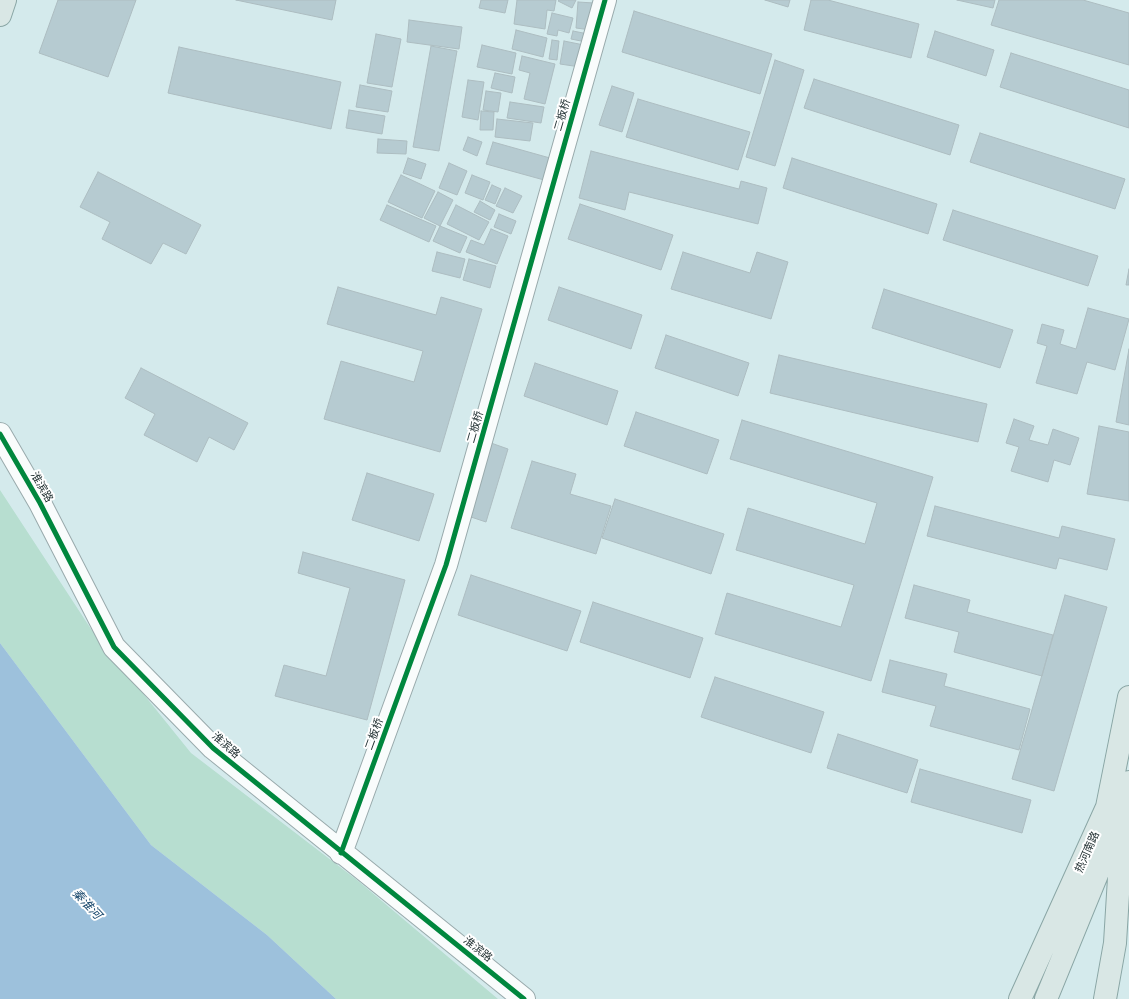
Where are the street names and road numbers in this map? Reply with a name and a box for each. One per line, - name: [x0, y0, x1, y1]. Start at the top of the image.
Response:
- street label: 二板桥: [551, 97, 573, 133]
- street label: 二板桥: [464, 409, 486, 445]
- street label: 淮滨路: [28, 469, 56, 505]
- street label: 二板桥: [362, 716, 386, 752]
- street label: 淮滨路: [209, 729, 243, 761]
- street label: 热河南路: [1072, 829, 1102, 875]
- street label: 淮滨路: [461, 933, 495, 965]

